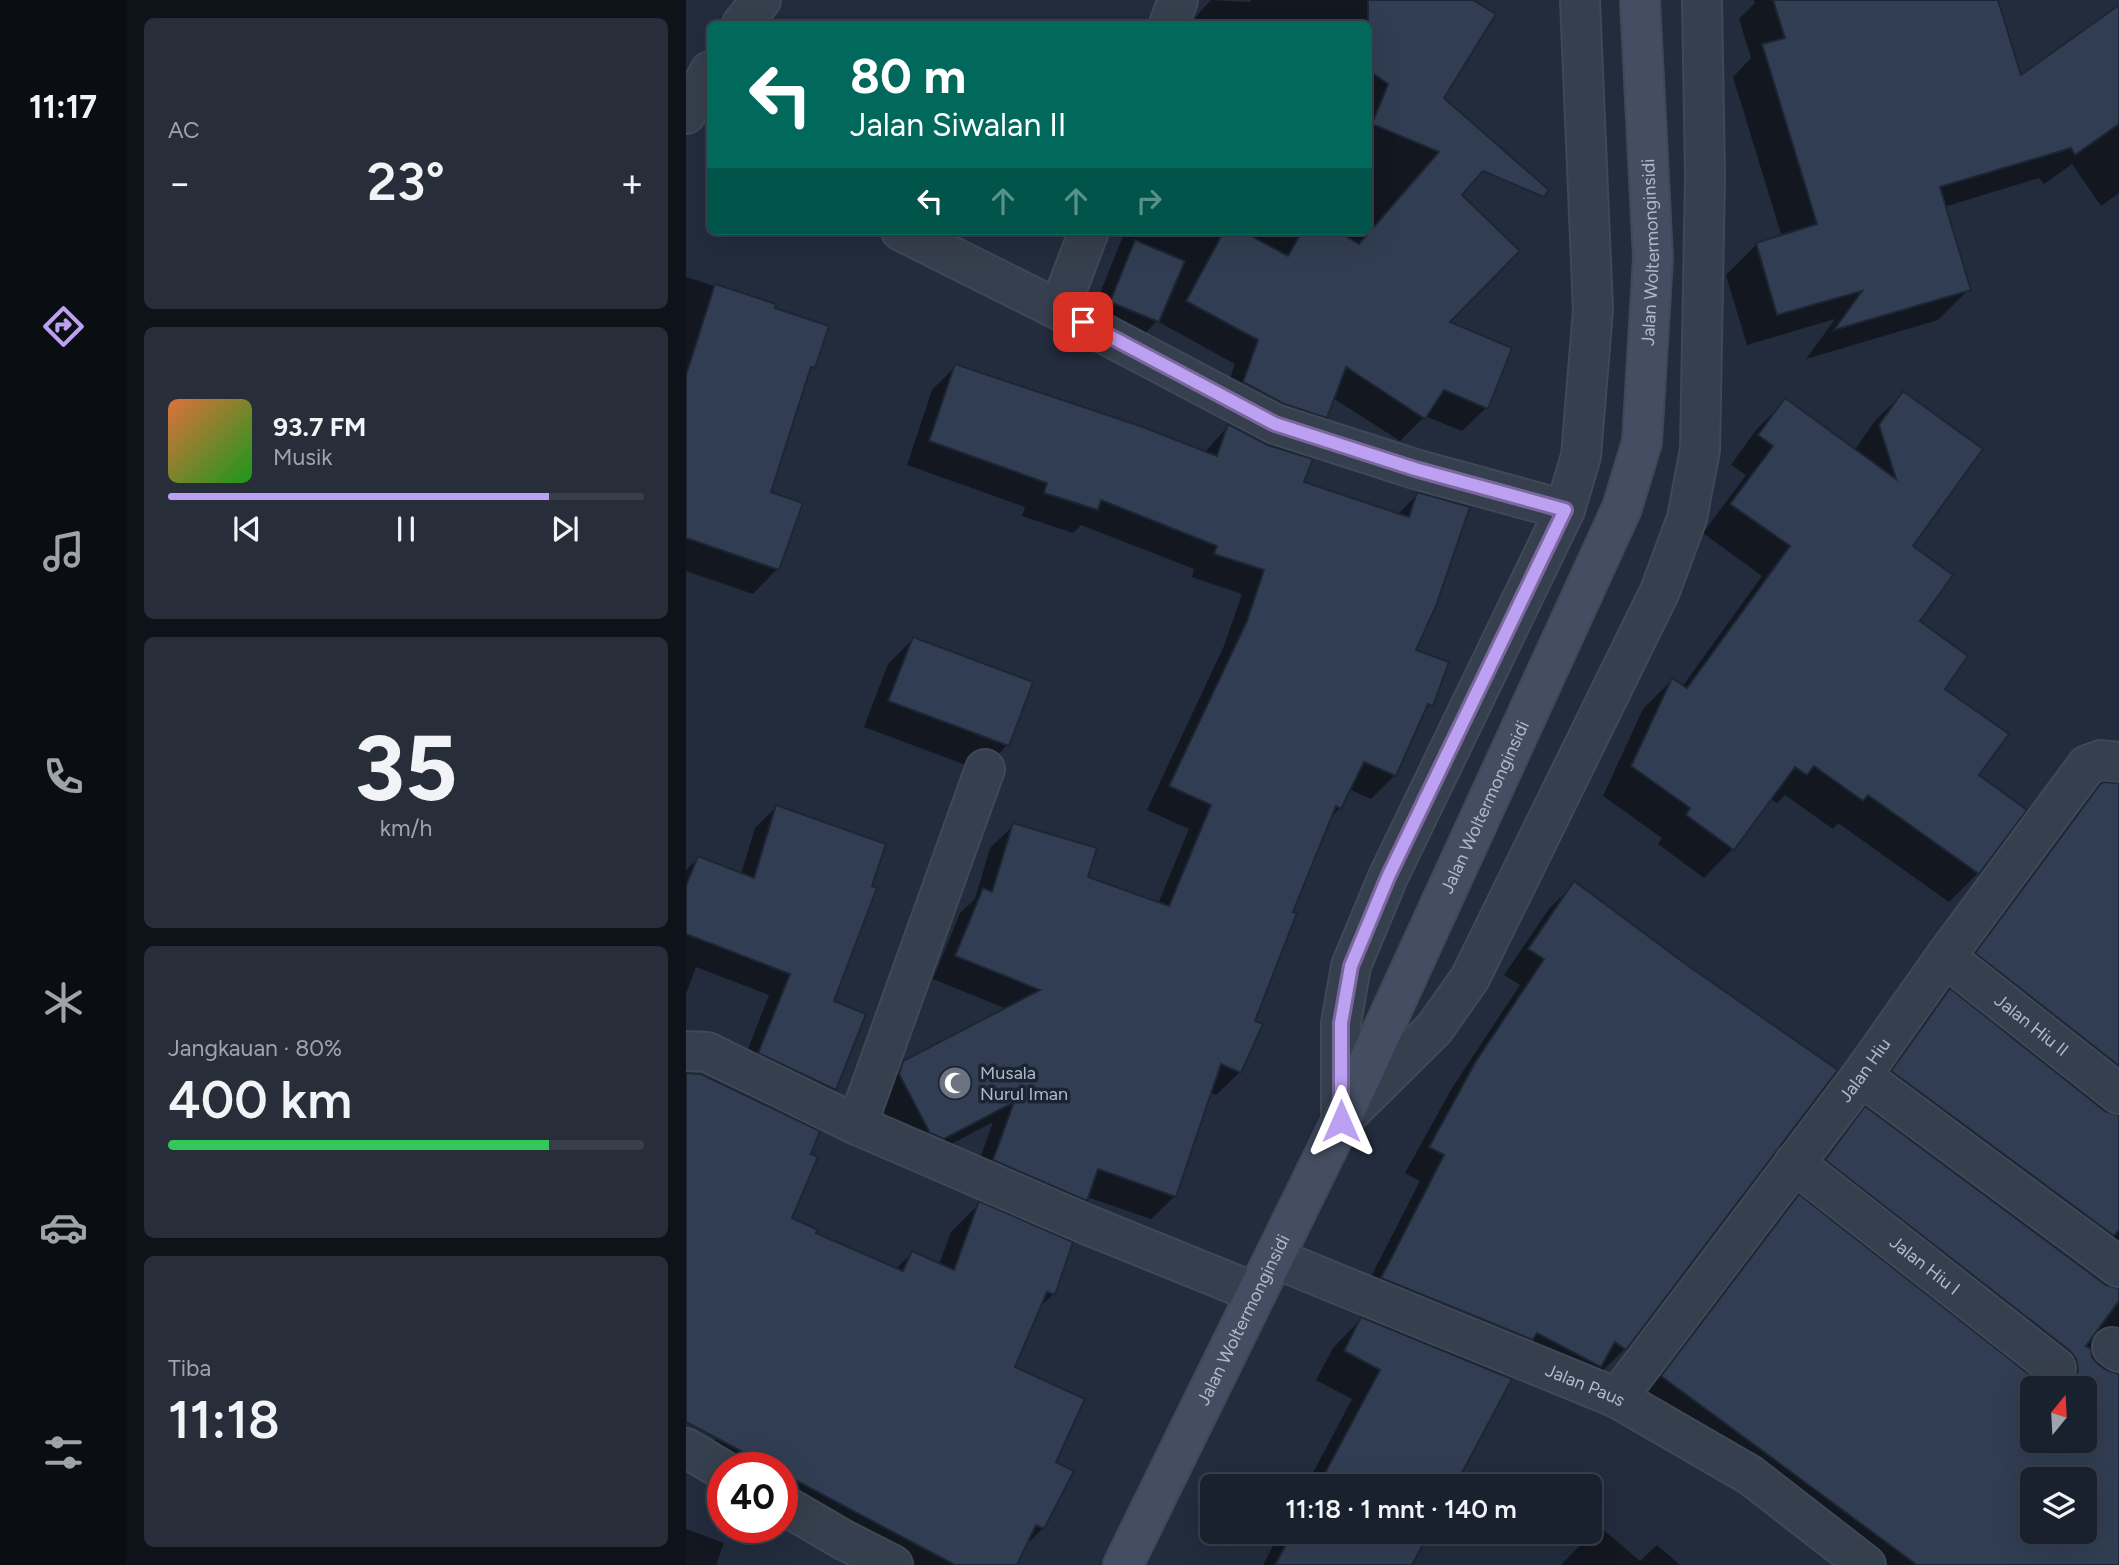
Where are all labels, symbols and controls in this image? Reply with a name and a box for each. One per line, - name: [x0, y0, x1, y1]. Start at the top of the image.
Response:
- text: 80 m: [850, 46, 966, 105]
- icon: left: [735, 49, 826, 140]
- text: 11:17: [29, 88, 97, 126]
- text: Jalan Siwalan II: [850, 106, 1067, 144]
- text: AC: [168, 116, 200, 144]
- text: 23°: [367, 151, 445, 213]
- street label: Jalan Woltermonginsidi: [1637, 158, 1664, 347]
- text: −: [168, 160, 192, 206]
- text: +: [620, 160, 644, 206]
- icon: left: [911, 182, 949, 220]
- icon: ahead: [984, 182, 1022, 220]
- icon: ahead: [1057, 182, 1095, 220]
- icon: right: [1130, 182, 1168, 220]
- pin: [1053, 292, 1113, 352]
- icon: directions: [39, 302, 88, 351]
- icon: arrive: [1064, 303, 1102, 341]
- text: 93.7 FM: [273, 411, 366, 443]
- text: Musik: [273, 443, 333, 471]
- icon: previous: [228, 510, 266, 548]
- icon: pause: [387, 510, 425, 548]
- icon: next: [546, 510, 584, 548]
- icon: music: [39, 527, 88, 576]
- text: 35: [354, 714, 458, 823]
- street label: Jalan Woltermonginsidi: [1436, 717, 1534, 897]
- icon: phone: [39, 752, 88, 801]
- text: km/h: [380, 814, 432, 842]
- icon: climate: [39, 978, 88, 1027]
- street label: Jalan Hiu II: [1990, 989, 2073, 1061]
- text: Jangkauan · 80%: [168, 1034, 342, 1062]
- street label: Jalan Hiu: [1834, 1034, 1895, 1107]
- place label: Musala Nurul Iman: [980, 1062, 1068, 1105]
- mosque icon: Musala Nurul Iman: [936, 1064, 974, 1102]
- text: 400 km: [168, 1069, 352, 1131]
- position arrow: [1304, 1084, 1378, 1158]
- icon: car: [39, 1203, 88, 1252]
- street label: Jalan Woltermonginsidi: [1192, 1231, 1295, 1409]
- street label: Jalan Hiu I: [1885, 1231, 1964, 1300]
- text: Tiba: [168, 1354, 211, 1382]
- street label: Jalan Paus: [1542, 1359, 1629, 1411]
- north arrow: [2020, 1376, 2096, 1452]
- map controls: [2020, 1376, 2097, 1544]
- text: 11:18: [168, 1389, 280, 1451]
- icon: filters: [39, 1428, 88, 1477]
- speed limit sign: 40: [707, 1452, 798, 1543]
- button: layers: [2020, 1467, 2097, 1544]
- text: 11:18 · 1 mnt · 140 m: [1285, 1493, 1517, 1525]

